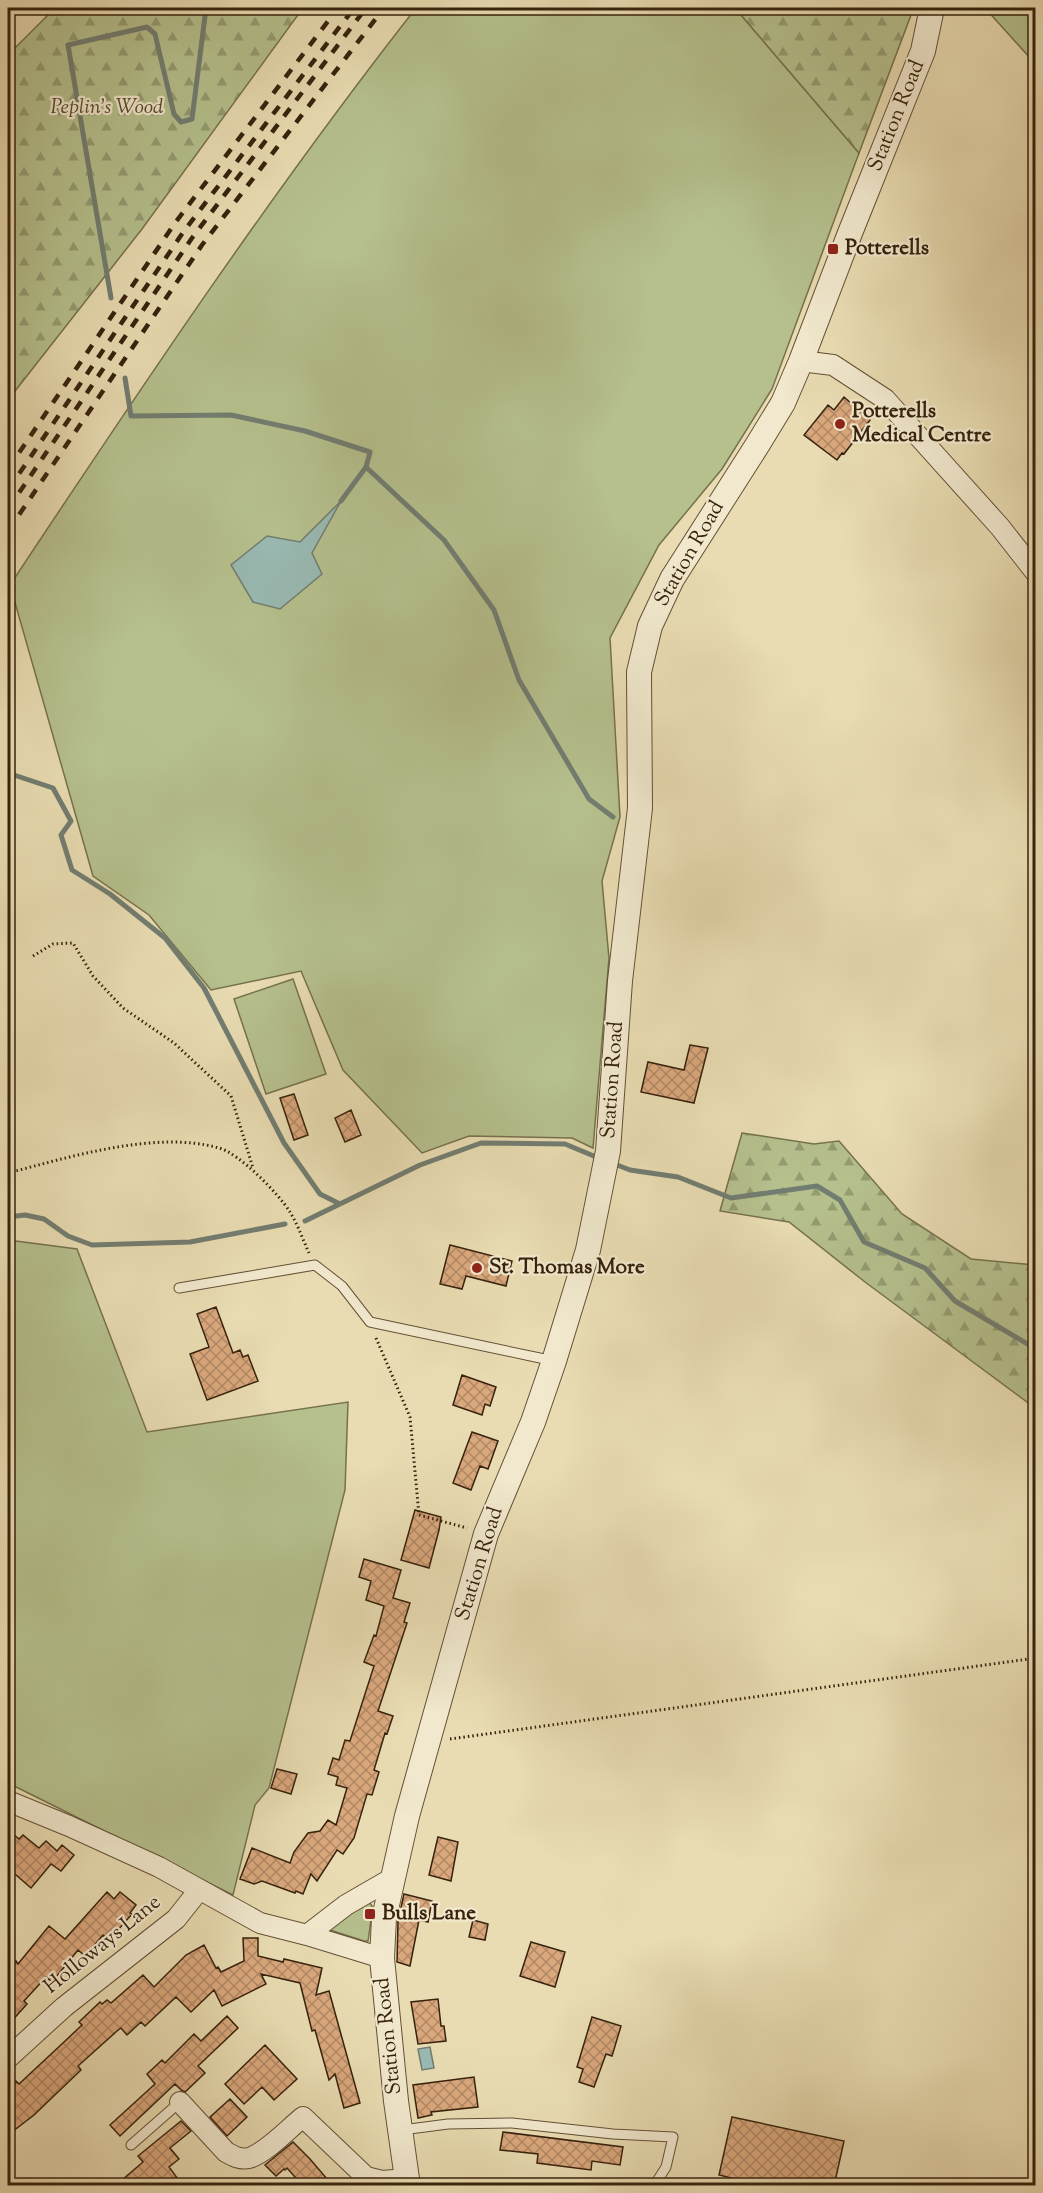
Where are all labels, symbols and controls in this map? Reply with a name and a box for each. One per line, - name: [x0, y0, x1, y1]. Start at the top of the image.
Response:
- street label: Station Road: [861, 56, 933, 176]
- park label: Peplin's Wood: [50, 93, 164, 123]
- place label: Potterells: [845, 234, 929, 264]
- marker: Potterells: [826, 242, 840, 256]
- place label: Potterells Medical Centre: [852, 397, 991, 451]
- marker: Potterells Medical Centre: [833, 417, 847, 431]
- street label: Station Road: [648, 495, 733, 613]
- street label: Station Road: [594, 1020, 632, 1140]
- place label: St. Thomas More: [489, 1253, 645, 1283]
- marker: St. Thomas More: [470, 1261, 484, 1275]
- street label: Station Road: [448, 1503, 512, 1625]
- street label: Holloways Lane: [38, 1888, 168, 2002]
- place label: Bulls Lane: [382, 1899, 476, 1929]
- marker: Bulls Lane: [363, 1907, 377, 1921]
- street label: Station Road: [368, 1976, 410, 2096]

